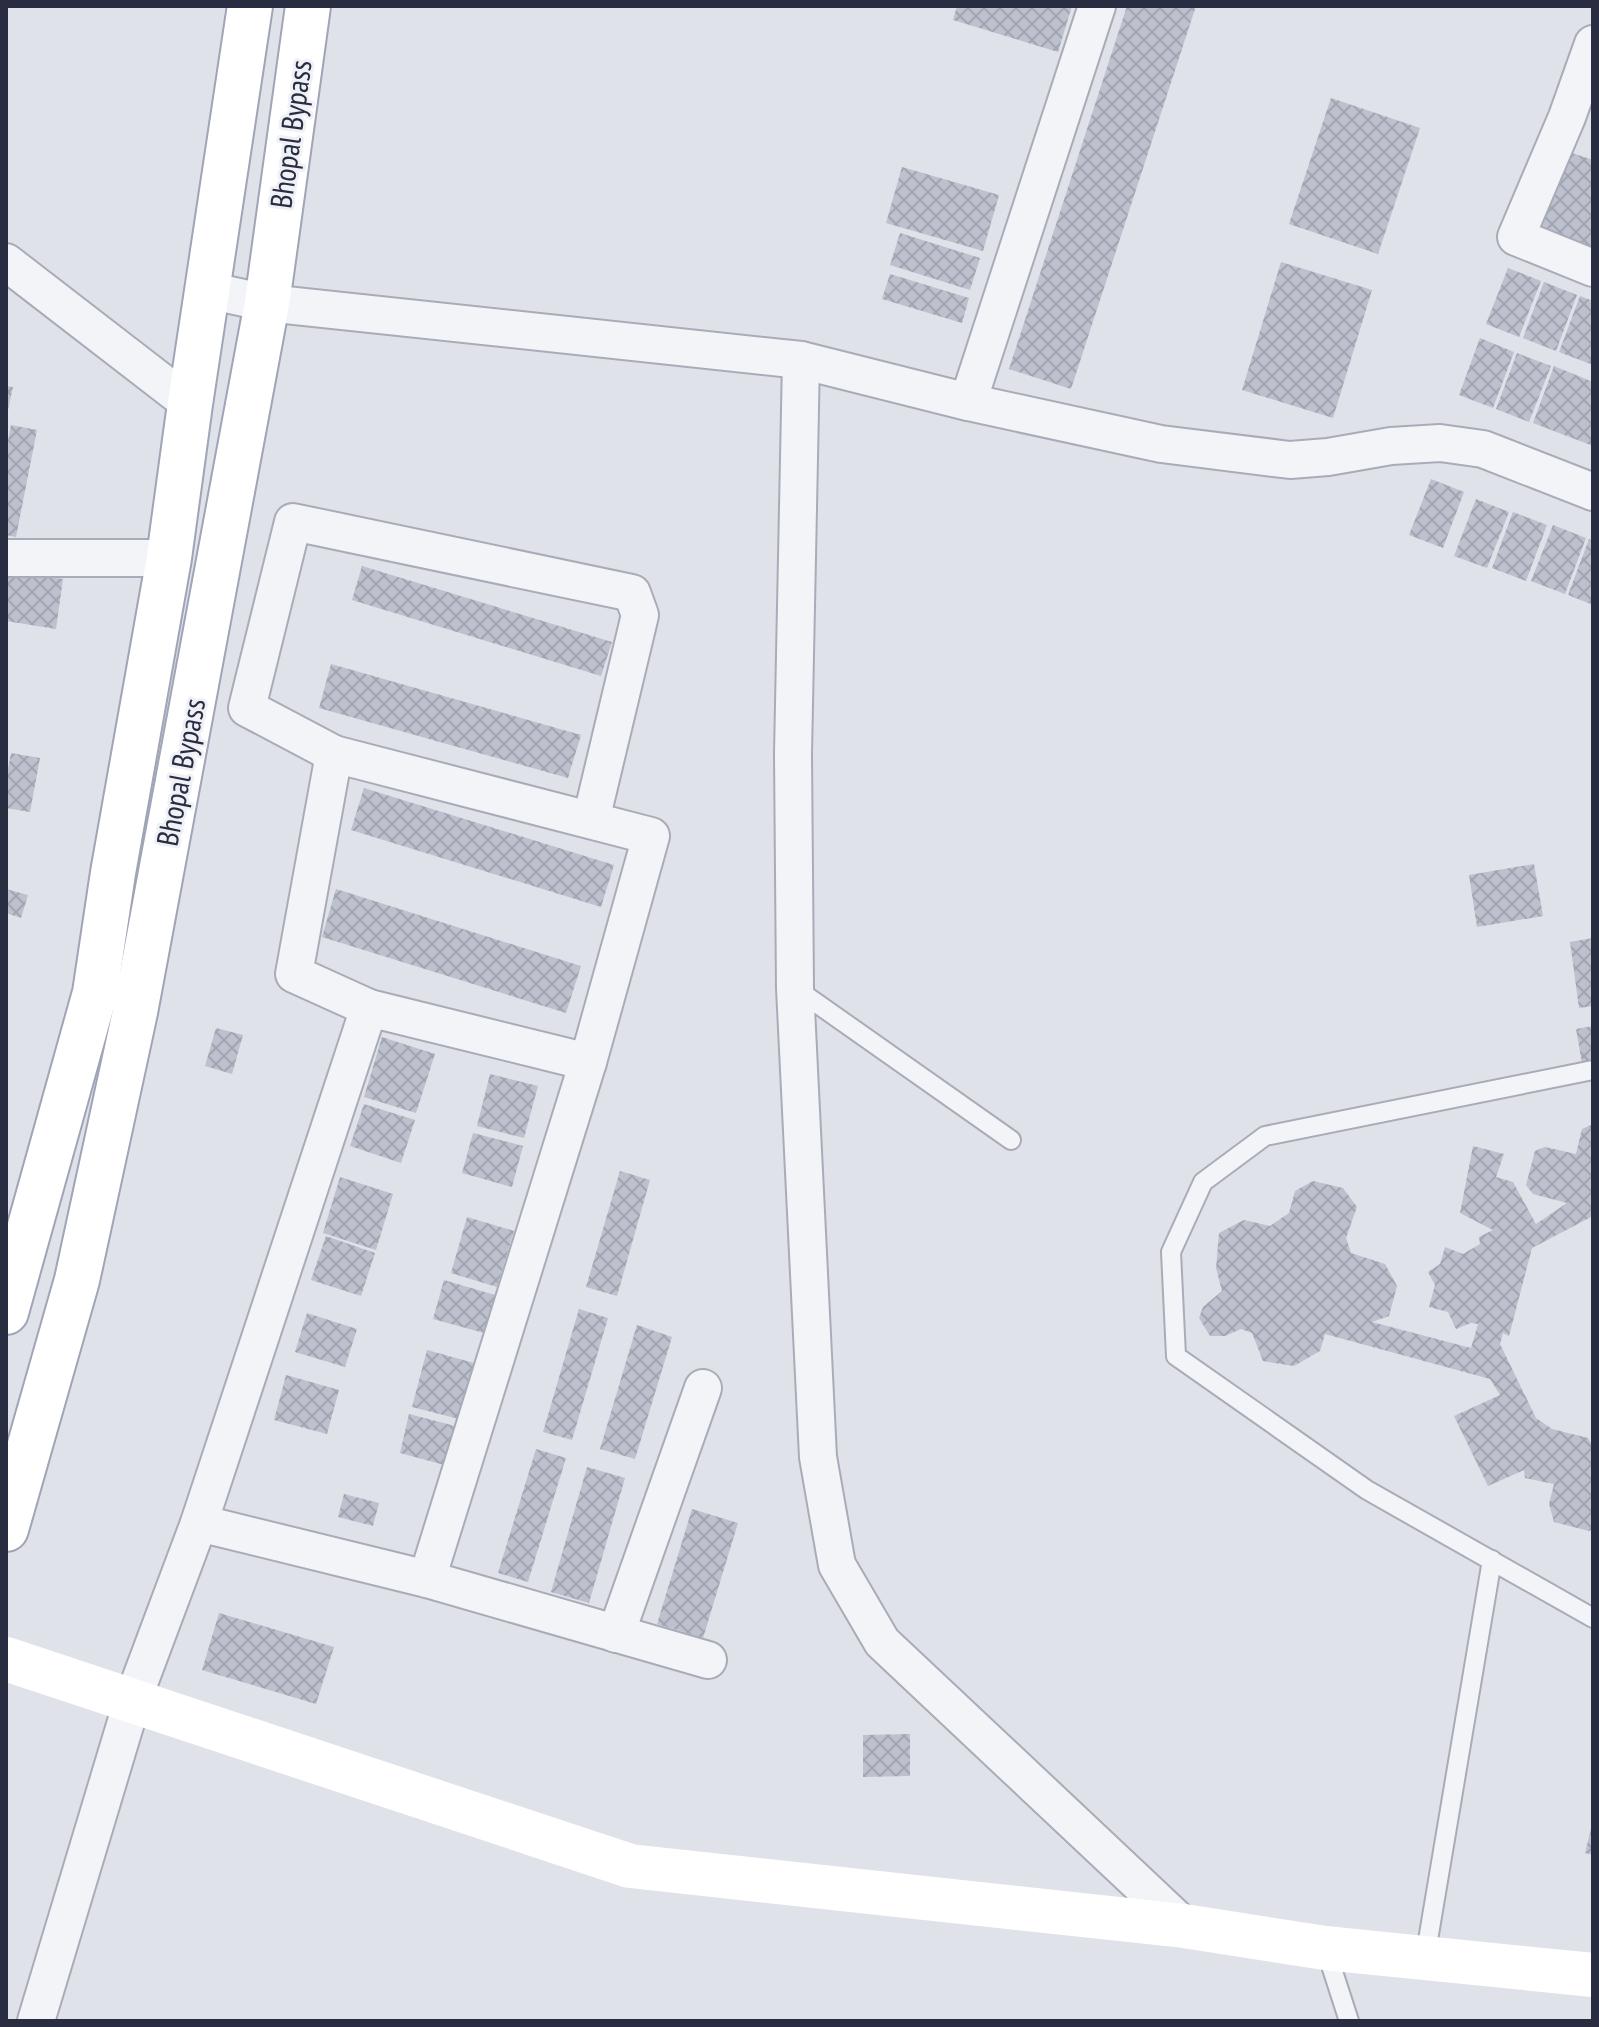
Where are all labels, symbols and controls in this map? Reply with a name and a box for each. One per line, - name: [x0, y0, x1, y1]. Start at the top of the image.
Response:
- street label: Bhopal Bypass: [260, 57, 320, 211]
- street label: Bhopal Bypass: [147, 695, 213, 849]

